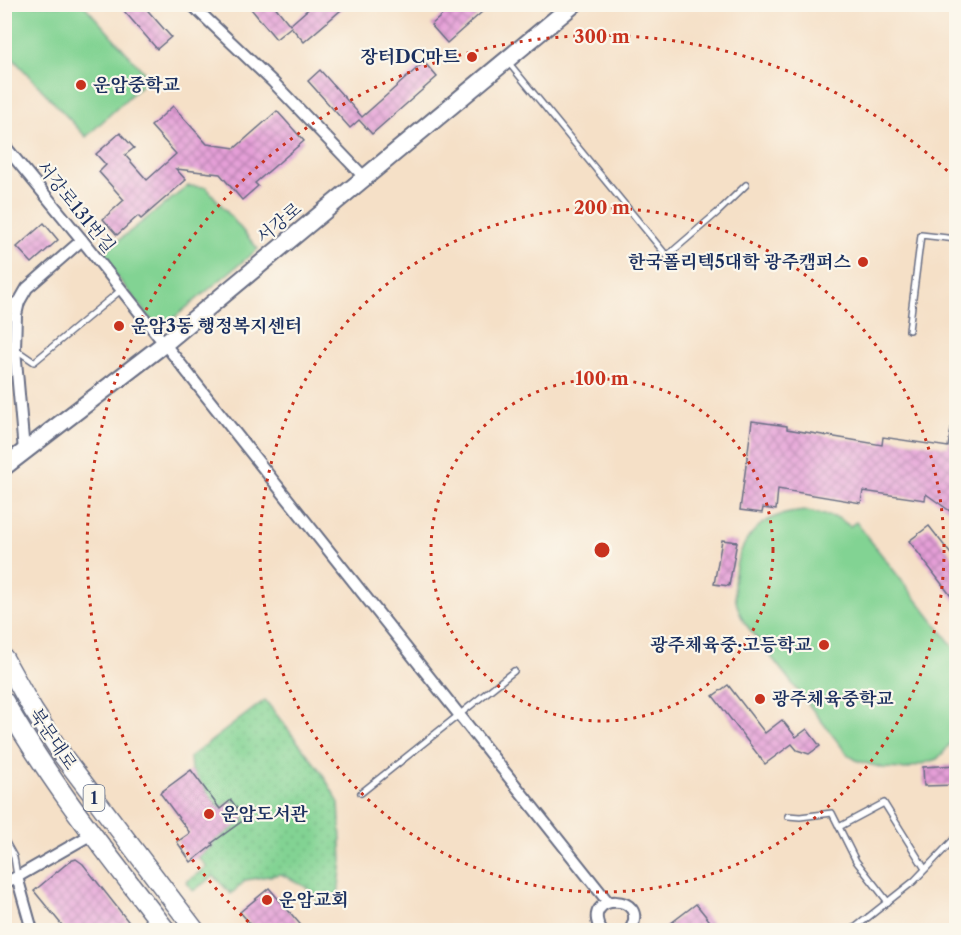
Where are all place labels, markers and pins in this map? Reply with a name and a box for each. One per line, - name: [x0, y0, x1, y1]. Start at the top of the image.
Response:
- place label: 장터DC마트: [360, 46, 461, 68]
- marker: 장터DC마트: [465, 50, 479, 64]
- place label: 운암중학교: [93, 74, 181, 96]
- marker: 운암중학교: [74, 78, 88, 92]
- place label: 한국폴리텍5대학 광주캠퍼스: [628, 251, 852, 273]
- marker: 한국폴리텍5대학 광주캠퍼스: [856, 255, 870, 269]
- place label: 운암3동 행정복지센터: [131, 315, 302, 337]
- marker: 운암3동 행정복지센터: [112, 319, 126, 333]
- centre of rings: [592, 540, 612, 560]
- place label: 광주체육중·고등학교: [650, 634, 813, 656]
- marker: 광주체육중·고등학교: [817, 638, 831, 652]
- place label: 광주체육중학교: [772, 688, 894, 710]
- marker: 광주체육중학교: [753, 692, 767, 706]
- place label: 운암도서관: [221, 803, 309, 825]
- marker: 운암도서관: [202, 807, 216, 821]
- place label: 운암교회: [279, 889, 349, 911]
- marker: 운암교회: [260, 893, 274, 907]

